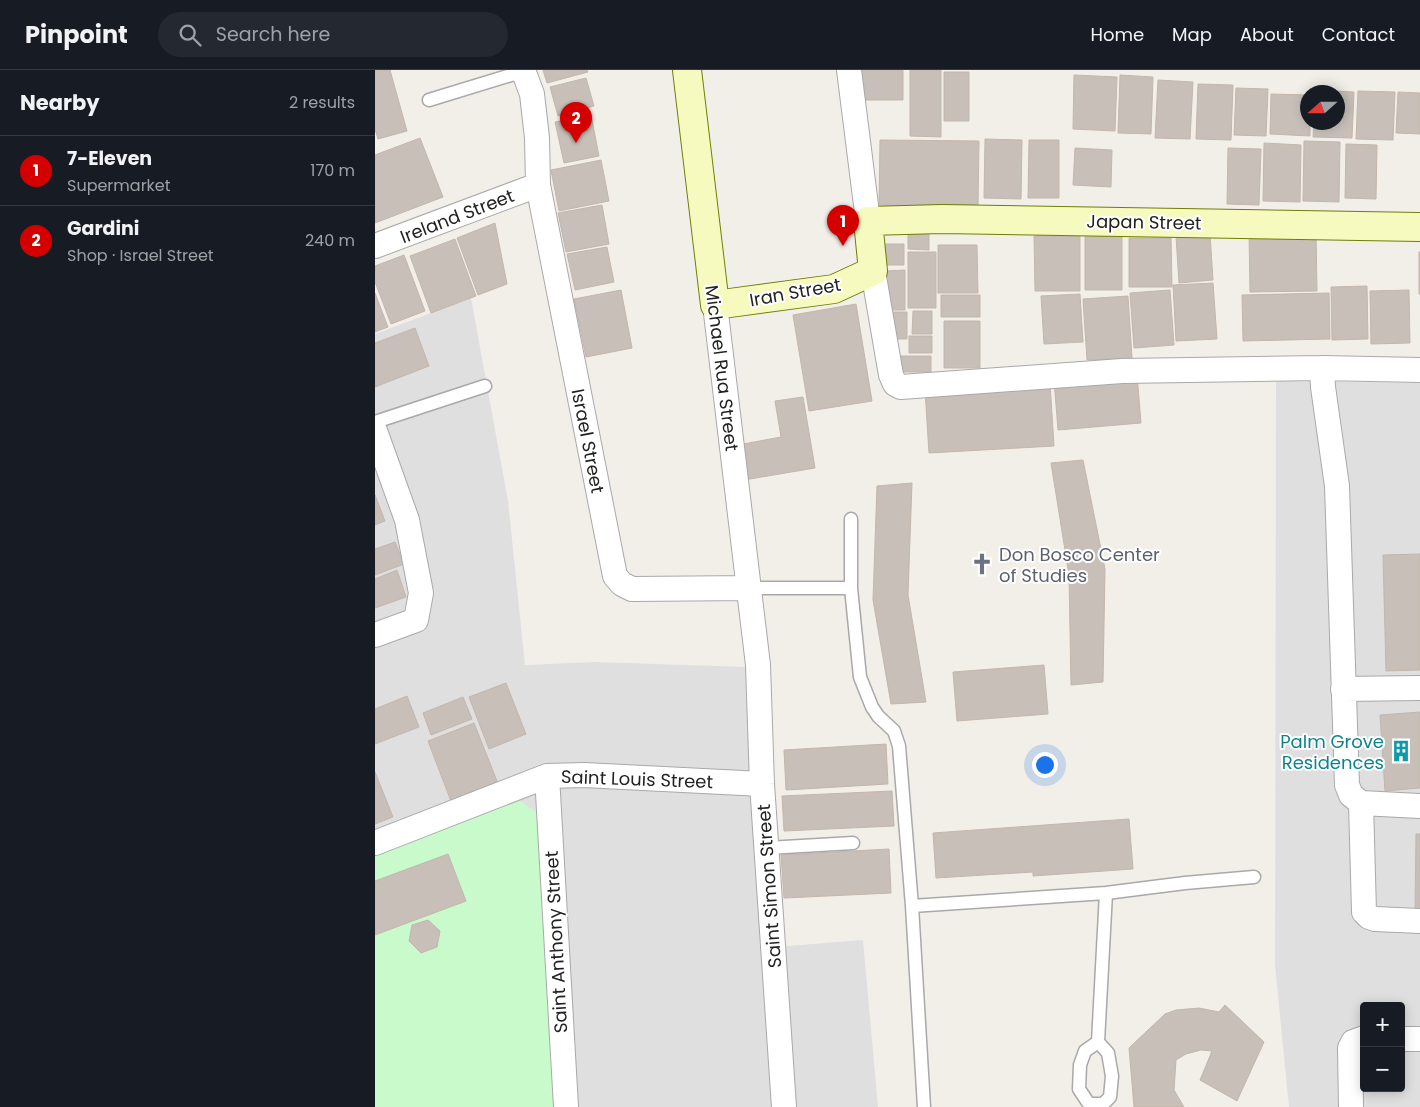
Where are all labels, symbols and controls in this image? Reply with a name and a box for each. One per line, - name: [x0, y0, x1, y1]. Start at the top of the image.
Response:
- search box: [158, 12, 508, 57]
- text: Pinpoint: [25, 18, 128, 51]
- icon: search: [176, 21, 204, 49]
- text: Search here: [216, 21, 330, 48]
- text: Home: [1090, 22, 1144, 47]
- text: Map: [1172, 22, 1212, 47]
- text: About: [1240, 22, 1294, 47]
- text: Contact: [1322, 22, 1395, 47]
- north arrow: [1300, 85, 1345, 130]
- text: Nearby: [20, 88, 100, 117]
- text: 2 results: [289, 91, 355, 114]
- pin: 2: [560, 102, 592, 143]
- text: 7-Eleven: [67, 145, 152, 172]
- text: 1: [33, 159, 39, 182]
- text: 170 m: [310, 159, 355, 182]
- text: Supermarket: [67, 174, 171, 197]
- street label: Ireland Street: [396, 183, 518, 249]
- pin: 1: [827, 205, 859, 246]
- street label: Japan Street: [1086, 208, 1202, 236]
- text: Gardini: [67, 215, 139, 242]
- text: 2: [31, 229, 41, 252]
- text: 240 m: [305, 229, 355, 252]
- text: Shop · Israel Street: [67, 244, 214, 267]
- street label: Iran Street: [747, 272, 843, 312]
- street label: Michael Rua Street: [699, 284, 745, 452]
- street label: Israel Street: [566, 387, 610, 495]
- place label: Don Bosco Center of Studies: [999, 542, 1160, 588]
- church icon: Don Bosco Center of Studies: [969, 551, 995, 577]
- place label: Palm Grove Residences: [1280, 729, 1384, 775]
- building icon: Palm Grove Residences: [1388, 738, 1414, 764]
- your location: [1032, 752, 1058, 778]
- street label: Saint Louis Street: [561, 764, 713, 794]
- street label: Saint Simon Street: [751, 803, 787, 969]
- street label: Saint Anthony Street: [539, 850, 573, 1034]
- map controls: [1360, 1002, 1405, 1092]
- button: +: [1360, 1002, 1405, 1047]
- button: −: [1360, 1047, 1405, 1092]

